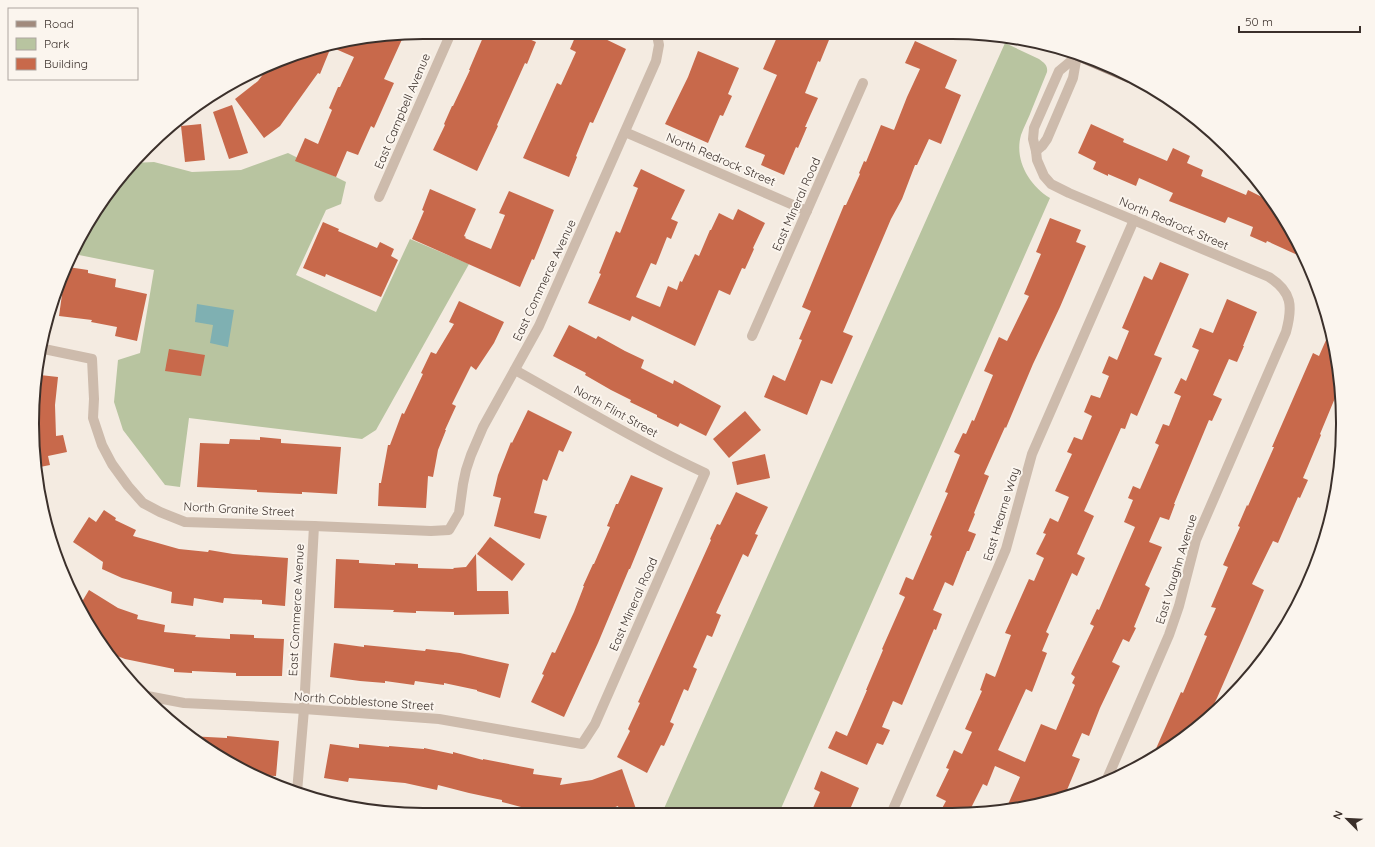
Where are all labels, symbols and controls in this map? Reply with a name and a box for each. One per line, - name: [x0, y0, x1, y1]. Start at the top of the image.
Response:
- legend: [8, 8, 138, 80]
- scale bar: [1239, 8, 1360, 34]
- text: 50 m: [1245, 14, 1273, 29]
- text: Road: [44, 16, 74, 31]
- text: Park: [44, 36, 69, 51]
- street label: East Campbell Avenue: [371, 51, 433, 171]
- text: Building: [44, 56, 88, 71]
- street label: North Redrock Street: [664, 129, 778, 189]
- street label: East Mineral Road: [769, 155, 823, 253]
- street label: North Redrock Street: [1117, 193, 1231, 253]
- street label: East Commerce Avenue: [509, 217, 579, 343]
- street label: North Flint Street: [571, 382, 661, 440]
- street label: East Hearne Way: [980, 465, 1022, 563]
- street label: North Granite Street: [183, 499, 295, 519]
- street label: East Vaughn Avenue: [1152, 512, 1200, 626]
- street label: East Commerce Avenue: [285, 543, 307, 677]
- street label: East Mineral Road: [606, 555, 660, 653]
- street label: North Cobblestone Street: [293, 689, 435, 713]
- north arrow: [1327, 799, 1367, 839]
- text: N: [1330, 808, 1346, 821]

